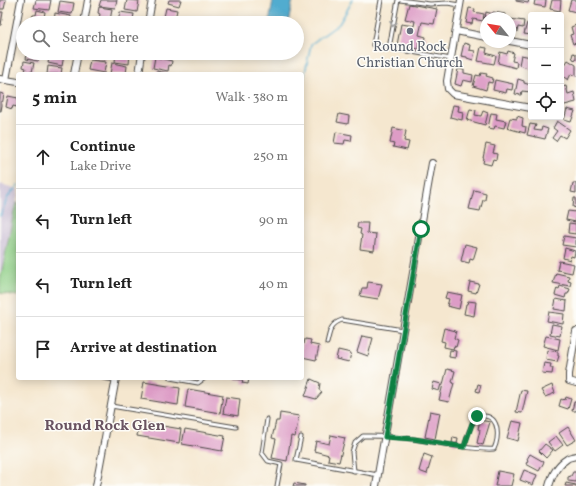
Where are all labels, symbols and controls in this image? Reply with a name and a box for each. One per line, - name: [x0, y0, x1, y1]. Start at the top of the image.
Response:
- north arrow: [480, 12, 516, 48]
- map controls: [528, 12, 564, 120]
- button: +: [528, 12, 564, 48]
- search box: [16, 16, 304, 60]
- one-way arrow: [390, 21, 398, 27]
- marker: Round Rock Christian Church: [405, 26, 415, 36]
- icon: search: [30, 27, 52, 49]
- text: Search here: [62, 28, 139, 49]
- place label: Round Rock Christian Church: [357, 38, 463, 73]
- button: −: [528, 48, 564, 84]
- button: locate: [528, 84, 564, 120]
- text: 5 min: [32, 87, 77, 110]
- text: Walk · 380 m: [215, 89, 288, 107]
- text: Continue: [70, 137, 135, 158]
- icon: ahead: [32, 146, 54, 168]
- text: 250 m: [253, 148, 288, 166]
- text: Lake Drive: [70, 158, 131, 176]
- icon: left: [32, 210, 54, 232]
- text: Turn left: [70, 210, 132, 231]
- text: 90 m: [259, 212, 288, 230]
- route start: [412, 220, 430, 238]
- icon: left: [32, 274, 54, 296]
- text: Turn left: [70, 274, 132, 295]
- text: 40 m: [259, 276, 288, 294]
- icon: arrive: [32, 338, 54, 360]
- text: Arrive at destination: [70, 338, 217, 359]
- route end: [468, 407, 486, 425]
- district label: Round Rock Glen: [45, 416, 166, 437]

